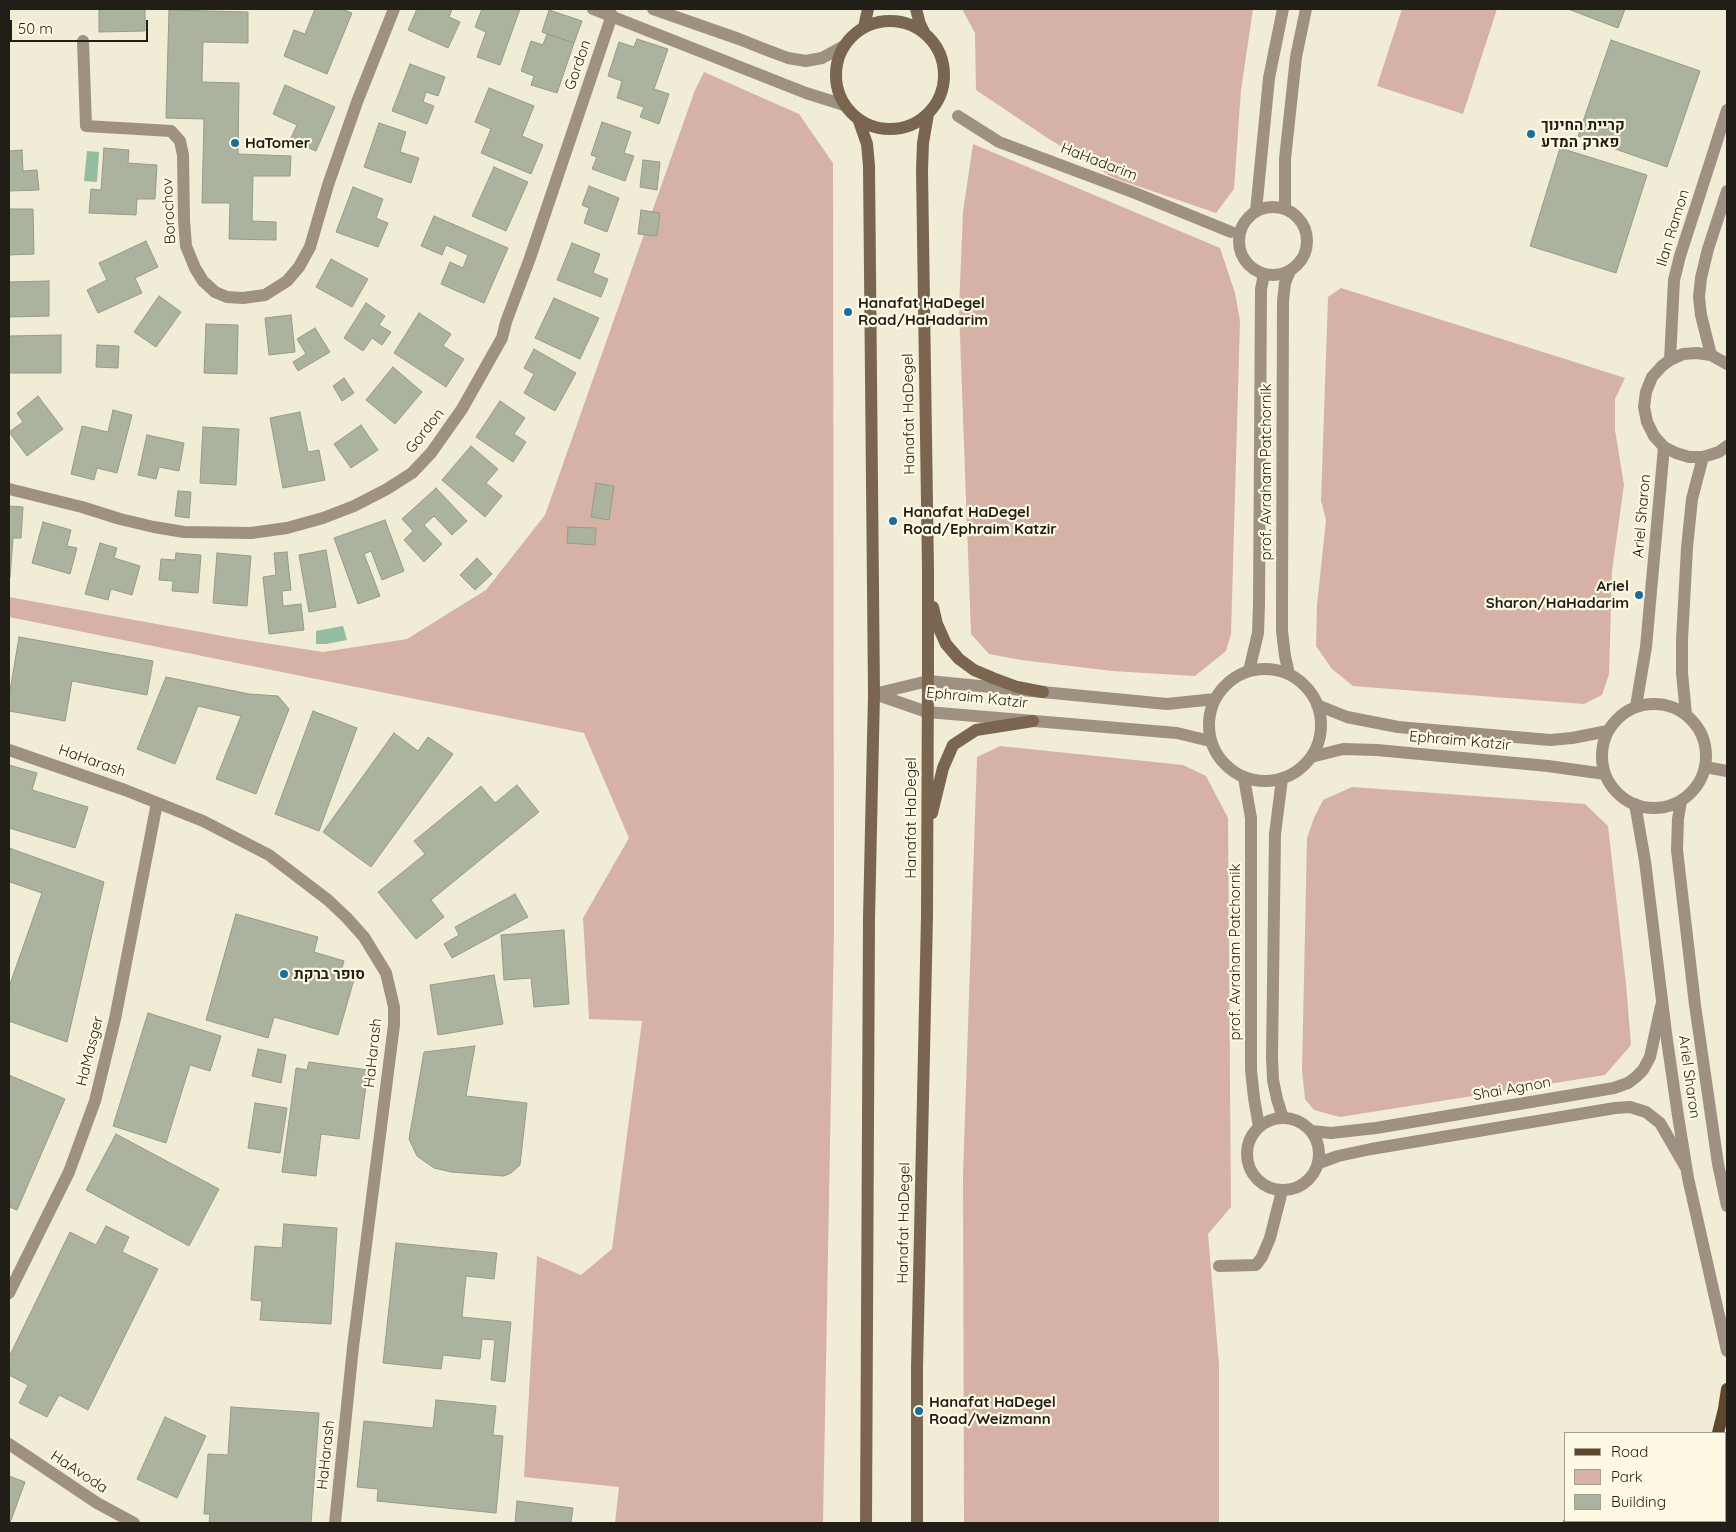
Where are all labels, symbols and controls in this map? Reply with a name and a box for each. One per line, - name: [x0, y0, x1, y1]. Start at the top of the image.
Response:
- scale bar: [12, 10, 150, 42]
- text: 50 m: [18, 19, 53, 38]
- street label: Gordon: [561, 38, 595, 92]
- place label: קריית החינוך פארק המדע: [1541, 116, 1625, 151]
- marker: קריית החינוך פארק המדע: [1525, 128, 1537, 140]
- place label: HaTomer: [245, 134, 310, 152]
- marker: HaTomer: [229, 137, 241, 149]
- street label: HaHadarim: [1058, 139, 1140, 185]
- street label: Borochov: [158, 177, 180, 245]
- street label: Ilan Ramon: [1653, 187, 1693, 269]
- place label: Hanafat HaDegel Road/HaHadarim: [858, 294, 988, 329]
- marker: Hanafat HaDegel Road/HaHadarim: [842, 306, 854, 318]
- street label: Hanafat HaDegel: [899, 353, 919, 475]
- street label: prof. Avraham Patchornik: [1257, 383, 1275, 561]
- street label: Gordon: [402, 405, 448, 457]
- street label: Ariel Sharon: [1629, 473, 1655, 559]
- place label: Hanafat HaDegel Road/Ephraim Katzir: [903, 503, 1057, 538]
- marker: Hanafat HaDegel Road/Ephraim Katzir: [887, 515, 899, 527]
- place label: Ariel Sharon/HaHadarim: [1486, 577, 1629, 612]
- marker: Ariel Sharon/HaHadarim: [1633, 589, 1645, 601]
- street label: Ephraim Katzir: [925, 684, 1029, 712]
- street label: Ephraim Katzir: [1408, 728, 1512, 754]
- street label: HaHarash: [56, 741, 128, 781]
- street label: Hanafat HaDegel: [902, 757, 920, 879]
- street label: prof. Avraham Patchornik: [1226, 863, 1244, 1041]
- place label: סופר ברקת: [294, 965, 365, 983]
- marker: סופר ברקת: [278, 968, 290, 980]
- street label: HaMasger: [73, 1014, 107, 1088]
- street label: HaHarash: [360, 1017, 386, 1089]
- street label: Ariel Sharon: [1674, 1034, 1704, 1120]
- street label: Shai Agnon: [1472, 1073, 1552, 1105]
- street label: Hanafat HaDegel: [894, 1162, 914, 1284]
- place label: Hanafat HaDegel Road/Weizmann: [929, 1393, 1056, 1428]
- marker: Hanafat HaDegel Road/Weizmann: [913, 1405, 925, 1417]
- street label: HaHarash: [313, 1419, 339, 1491]
- legend: [1564, 1432, 1726, 1522]
- text: Road: [1611, 1442, 1648, 1461]
- street label: HaAvoda: [47, 1447, 111, 1497]
- text: Park: [1611, 1467, 1643, 1486]
- text: Building: [1611, 1492, 1666, 1511]

